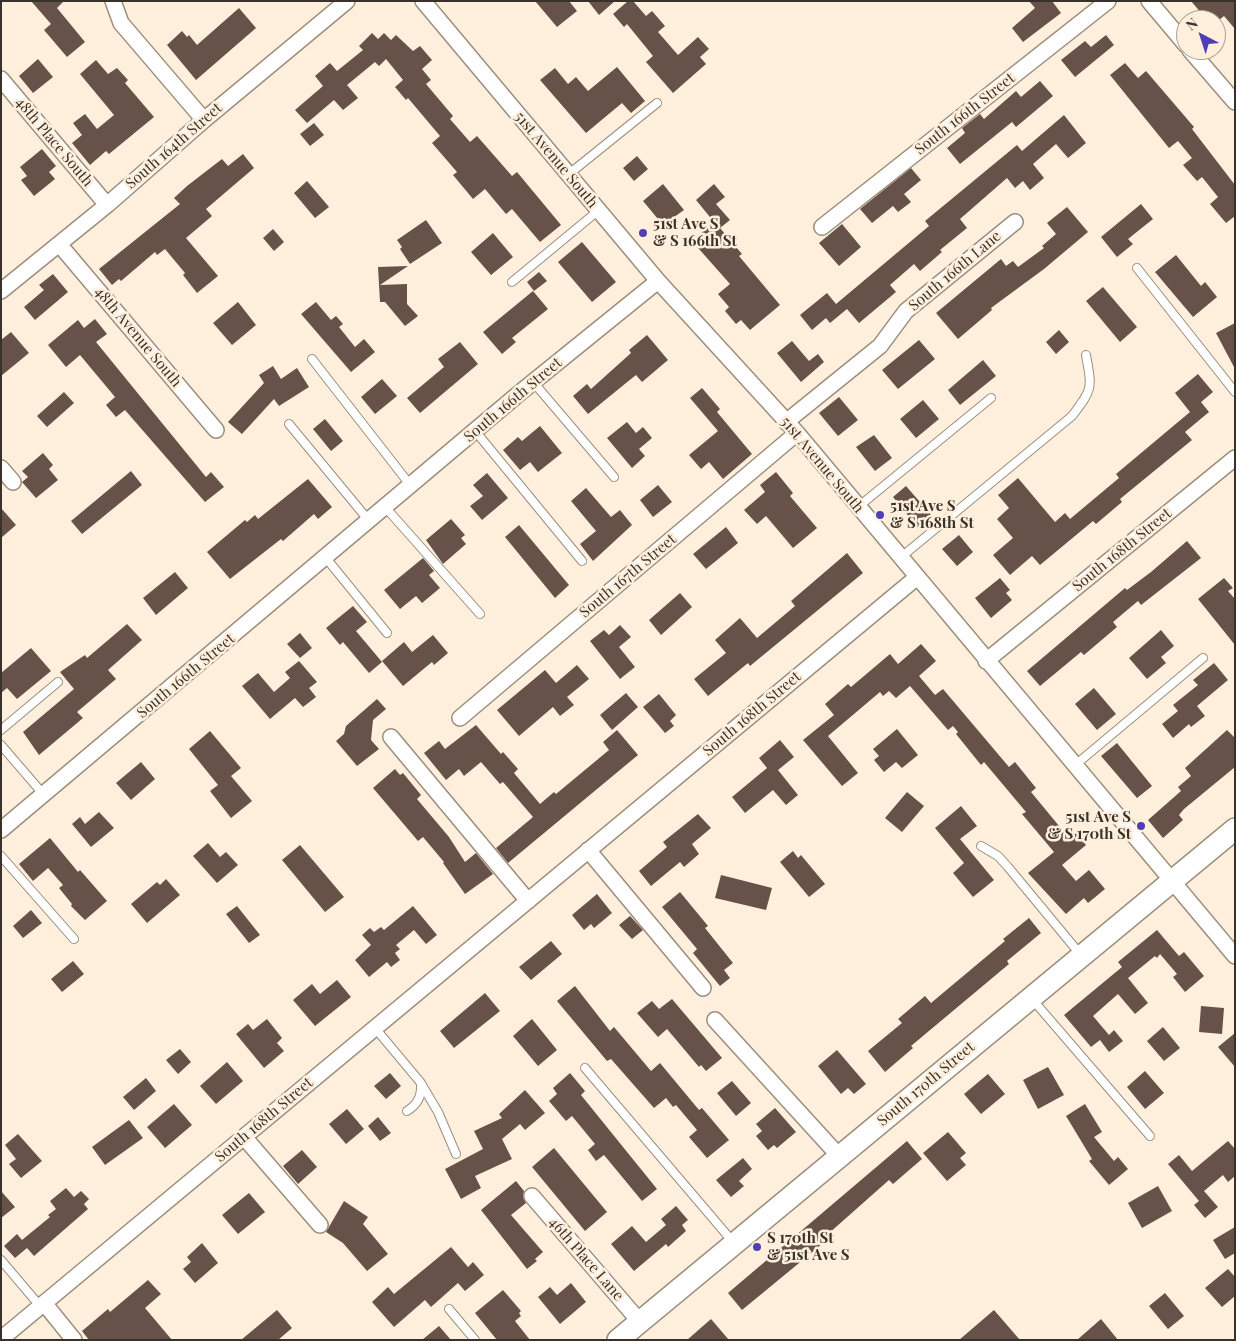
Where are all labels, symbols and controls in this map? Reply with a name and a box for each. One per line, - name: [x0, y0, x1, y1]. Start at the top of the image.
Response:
- north arrow: [1176, 10, 1226, 60]
- text: N: [1182, 13, 1202, 34]
- street label: South 166th Street: [911, 69, 1019, 159]
- street label: 48th Place South: [11, 94, 97, 190]
- street label: South 164th Street: [122, 99, 226, 193]
- street label: 51st Avenue South: [511, 108, 601, 212]
- place label: 51st Ave S & S 166th St: [653, 215, 737, 250]
- marker: 51st Ave S & S 166th St: [637, 227, 649, 239]
- street label: South 166th Lane: [905, 227, 1005, 315]
- street label: 48th Avenue South: [91, 283, 185, 391]
- street label: South 166th Street: [460, 354, 566, 446]
- street label: 51st Avenue South: [777, 413, 867, 517]
- place label: 51st Ave S & S 168th St: [890, 497, 974, 532]
- street label: South 168th Street: [1069, 505, 1175, 595]
- marker: 51st Ave S & S 168th St: [874, 509, 886, 521]
- street label: South 167th Street: [576, 530, 680, 622]
- street label: South 166th Street: [133, 630, 239, 722]
- street label: South 168th Street: [699, 668, 805, 760]
- place label: 51st Ave S & S 170th St: [1048, 808, 1131, 843]
- marker: 51st Ave S & S 170th St: [1135, 820, 1147, 832]
- street label: South 170th Street: [874, 1038, 978, 1130]
- street label: South 168th Street: [211, 1074, 317, 1166]
- street label: 46th Place Lane: [545, 1214, 627, 1304]
- place label: S 170th St & 51st Ave S: [767, 1229, 850, 1264]
- marker: S 170th St & 51st Ave S: [751, 1241, 763, 1253]

